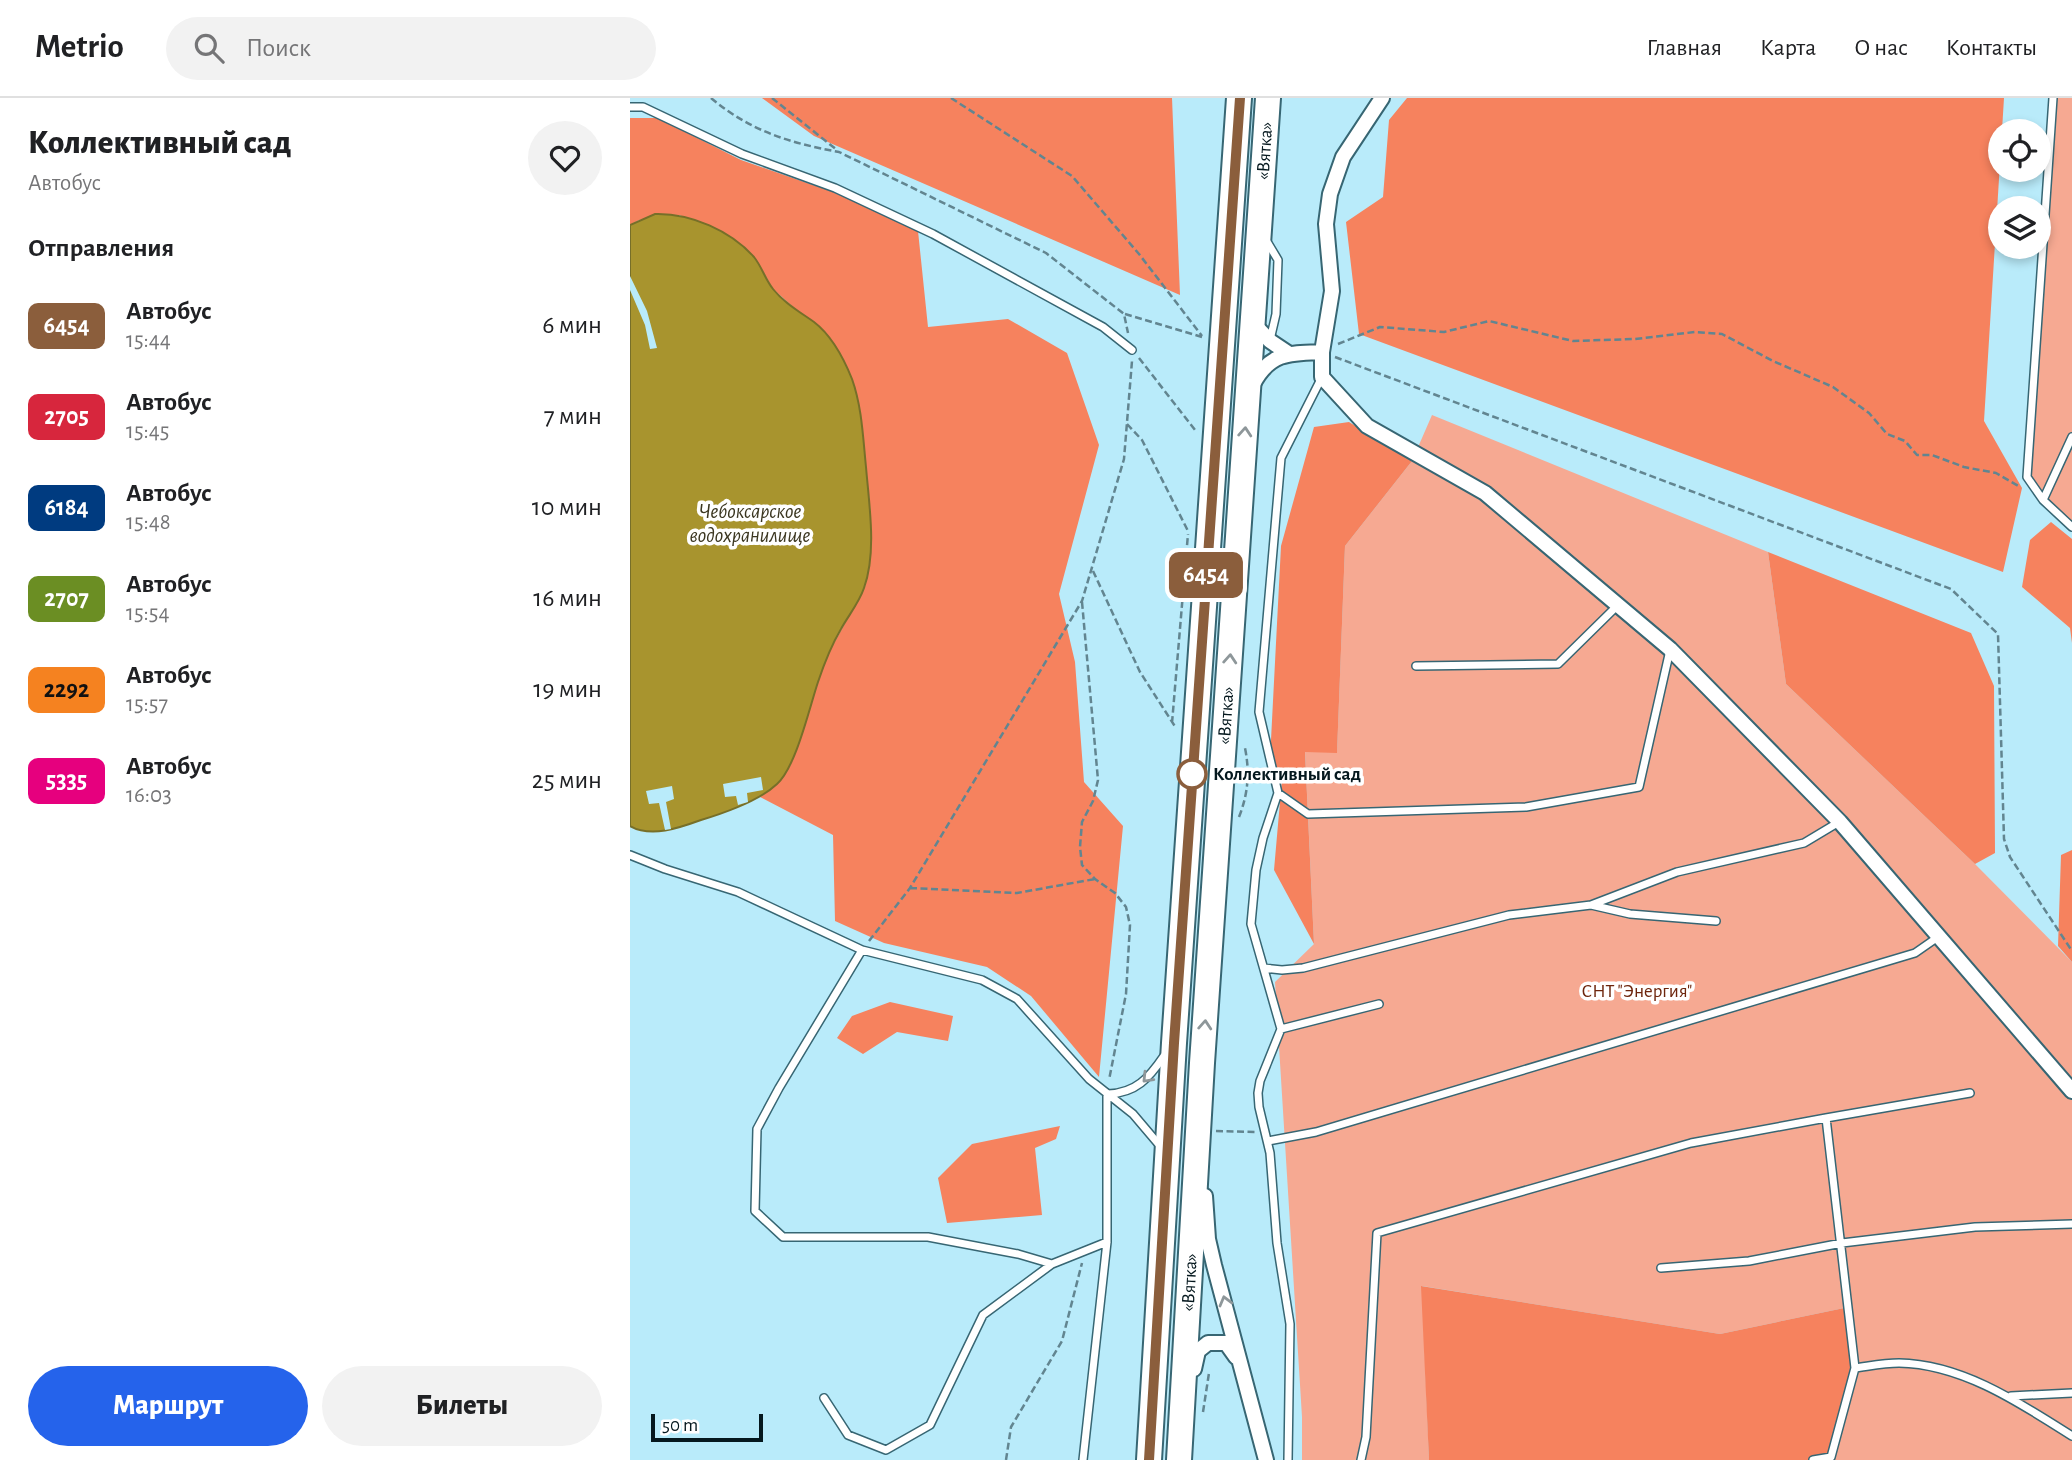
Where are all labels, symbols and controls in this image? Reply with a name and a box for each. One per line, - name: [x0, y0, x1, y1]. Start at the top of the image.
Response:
- search box: [166, 17, 656, 80]
- icon: search: [190, 29, 228, 67]
- text: Metrio: [35, 31, 124, 64]
- text: Поиск: [246, 35, 311, 61]
- text: Главная: [1647, 36, 1722, 60]
- text: Карта: [1760, 36, 1816, 60]
- text: О нас: [1854, 36, 1908, 60]
- text: Контакты: [1946, 36, 2037, 60]
- map controls: [1988, 119, 2051, 259]
- button: locate: [1988, 119, 2051, 182]
- button: heart: [528, 121, 602, 195]
- street label: «Вятка»: [1253, 121, 1276, 180]
- text: Коллективный сад: [28, 127, 291, 160]
- text: Автобус: [28, 172, 101, 195]
- button: layers: [1988, 196, 2051, 259]
- text: Отправления: [28, 235, 174, 261]
- text: Автобус: [126, 298, 212, 324]
- text: 6 мин: [542, 312, 602, 338]
- text: 6454: [43, 314, 90, 338]
- text: 15:44: [126, 329, 171, 352]
- text: Автобус: [126, 389, 212, 415]
- text: 7 мин: [544, 403, 602, 429]
- text: 2705: [44, 405, 89, 429]
- text: 15:45: [126, 420, 169, 443]
- one-way arrow: [1237, 426, 1252, 437]
- text: Автобус: [126, 480, 212, 506]
- text: 10 мин: [532, 494, 602, 520]
- text: 6184: [44, 496, 89, 520]
- water label: Чебоксарское водохранилище: [690, 501, 811, 547]
- text: 15:48: [126, 511, 171, 534]
- line badge: 6454: [1157, 552, 1255, 598]
- text: 6454: [1183, 563, 1229, 587]
- text: Автобус: [126, 571, 212, 597]
- text: 16 мин: [533, 585, 602, 611]
- text: 2707: [44, 587, 89, 611]
- text: 15:54: [126, 602, 169, 625]
- one-way arrow: [1222, 653, 1237, 664]
- text: Автобус: [126, 662, 212, 688]
- text: 19 мин: [533, 676, 602, 702]
- text: 2292: [44, 678, 89, 702]
- street label: «Вятка»: [1214, 686, 1237, 745]
- text: 15:57: [126, 693, 168, 716]
- text: Автобус: [126, 753, 212, 779]
- marker: Коллективный сад: [1177, 759, 1207, 789]
- place label: Коллективный сад: [1213, 765, 1361, 784]
- text: 25 мин: [532, 767, 602, 793]
- text: 5335: [46, 769, 87, 793]
- text: 16:03: [126, 784, 172, 807]
- park label: СНТ "Энергия": [1582, 982, 1692, 1001]
- one-way arrow: [1197, 1019, 1212, 1030]
- one-way arrow: [1142, 1070, 1155, 1083]
- street label: «Вятка»: [1178, 1253, 1200, 1312]
- one-way arrow: [1219, 1295, 1234, 1307]
- button: Маршрут: [28, 1366, 308, 1446]
- button: Билеты: [322, 1366, 602, 1446]
- scale bar: [651, 1411, 763, 1443]
- text: 50 m: [662, 1416, 698, 1435]

